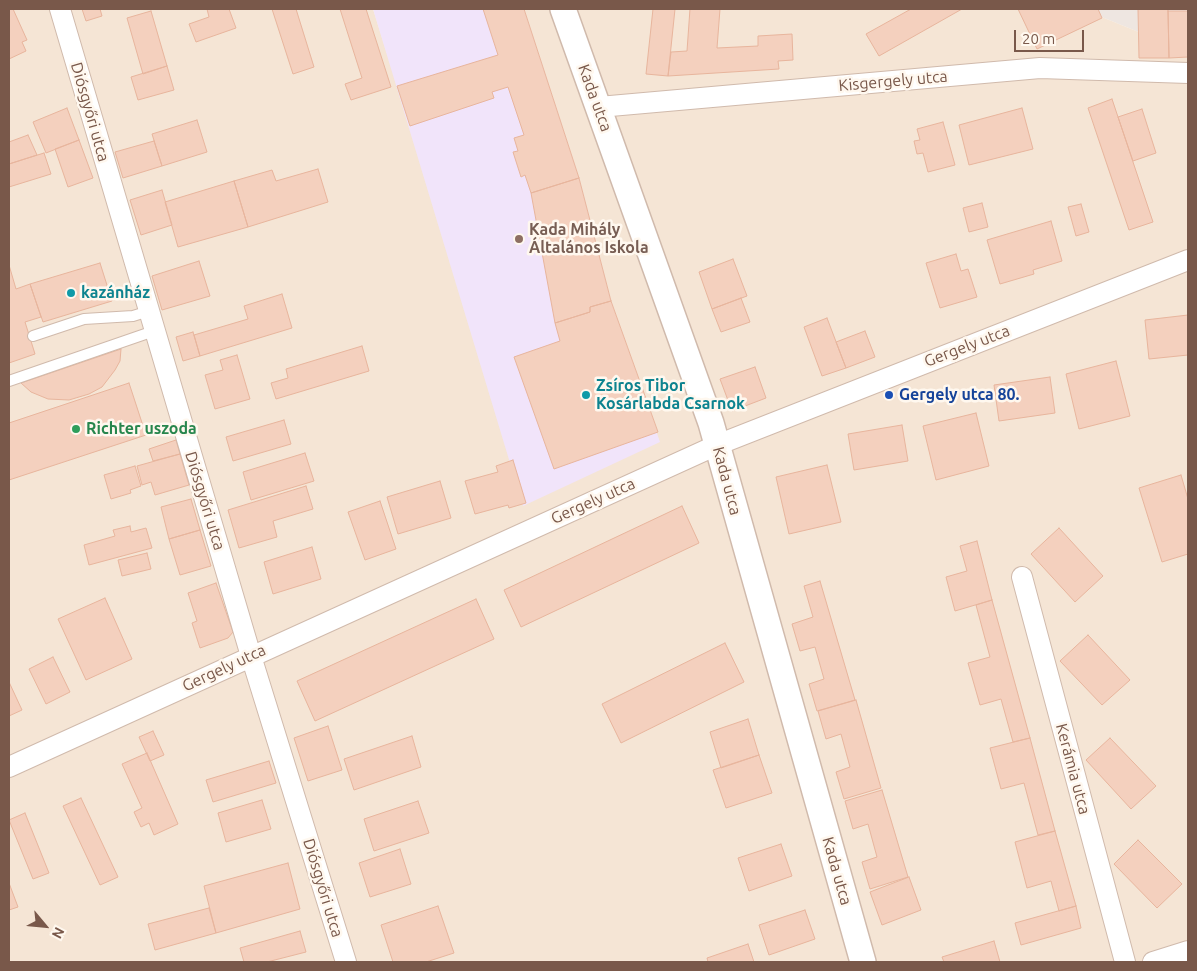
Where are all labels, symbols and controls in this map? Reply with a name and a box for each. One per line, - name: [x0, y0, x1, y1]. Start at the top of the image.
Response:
- scale bar: [1017, 20, 1087, 52]
- text: 20 m: [1022, 30, 1055, 47]
- street label: Diósgyőri utca: [67, 60, 113, 164]
- street label: Kada utca: [574, 62, 616, 134]
- street label: Kisgergely utca: [838, 67, 948, 95]
- place label: Kada Mihály Általános Iskola: [529, 220, 649, 258]
- marker: Kada Mihály Általános Iskola: [513, 233, 525, 245]
- place label: kazánház: [81, 283, 150, 303]
- marker: kazánház: [65, 287, 77, 299]
- street label: Gergely utca: [922, 321, 1012, 371]
- place label: Zsíros Tibor Kosárlabda Csarnok: [596, 376, 745, 414]
- place label: Gergely utca 80.: [899, 385, 1019, 405]
- marker: Zsíros Tibor Kosárlabda Csarnok: [580, 389, 592, 401]
- marker: Gergely utca 80.: [883, 389, 895, 401]
- place label: Richter uszoda: [86, 419, 197, 439]
- marker: Richter uszoda: [70, 423, 82, 435]
- street label: Kada utca: [709, 445, 745, 517]
- street label: Diósgyőri utca: [181, 449, 229, 553]
- street label: Gergely utca: [548, 474, 638, 528]
- street label: Gergely utca: [179, 640, 269, 696]
- street label: Kerámia utca: [1052, 721, 1094, 817]
- street label: Kada utca: [818, 835, 856, 907]
- street label: Diósgyőri utca: [299, 836, 347, 940]
- north arrow: [20, 901, 70, 951]
- text: N: [49, 925, 68, 941]

